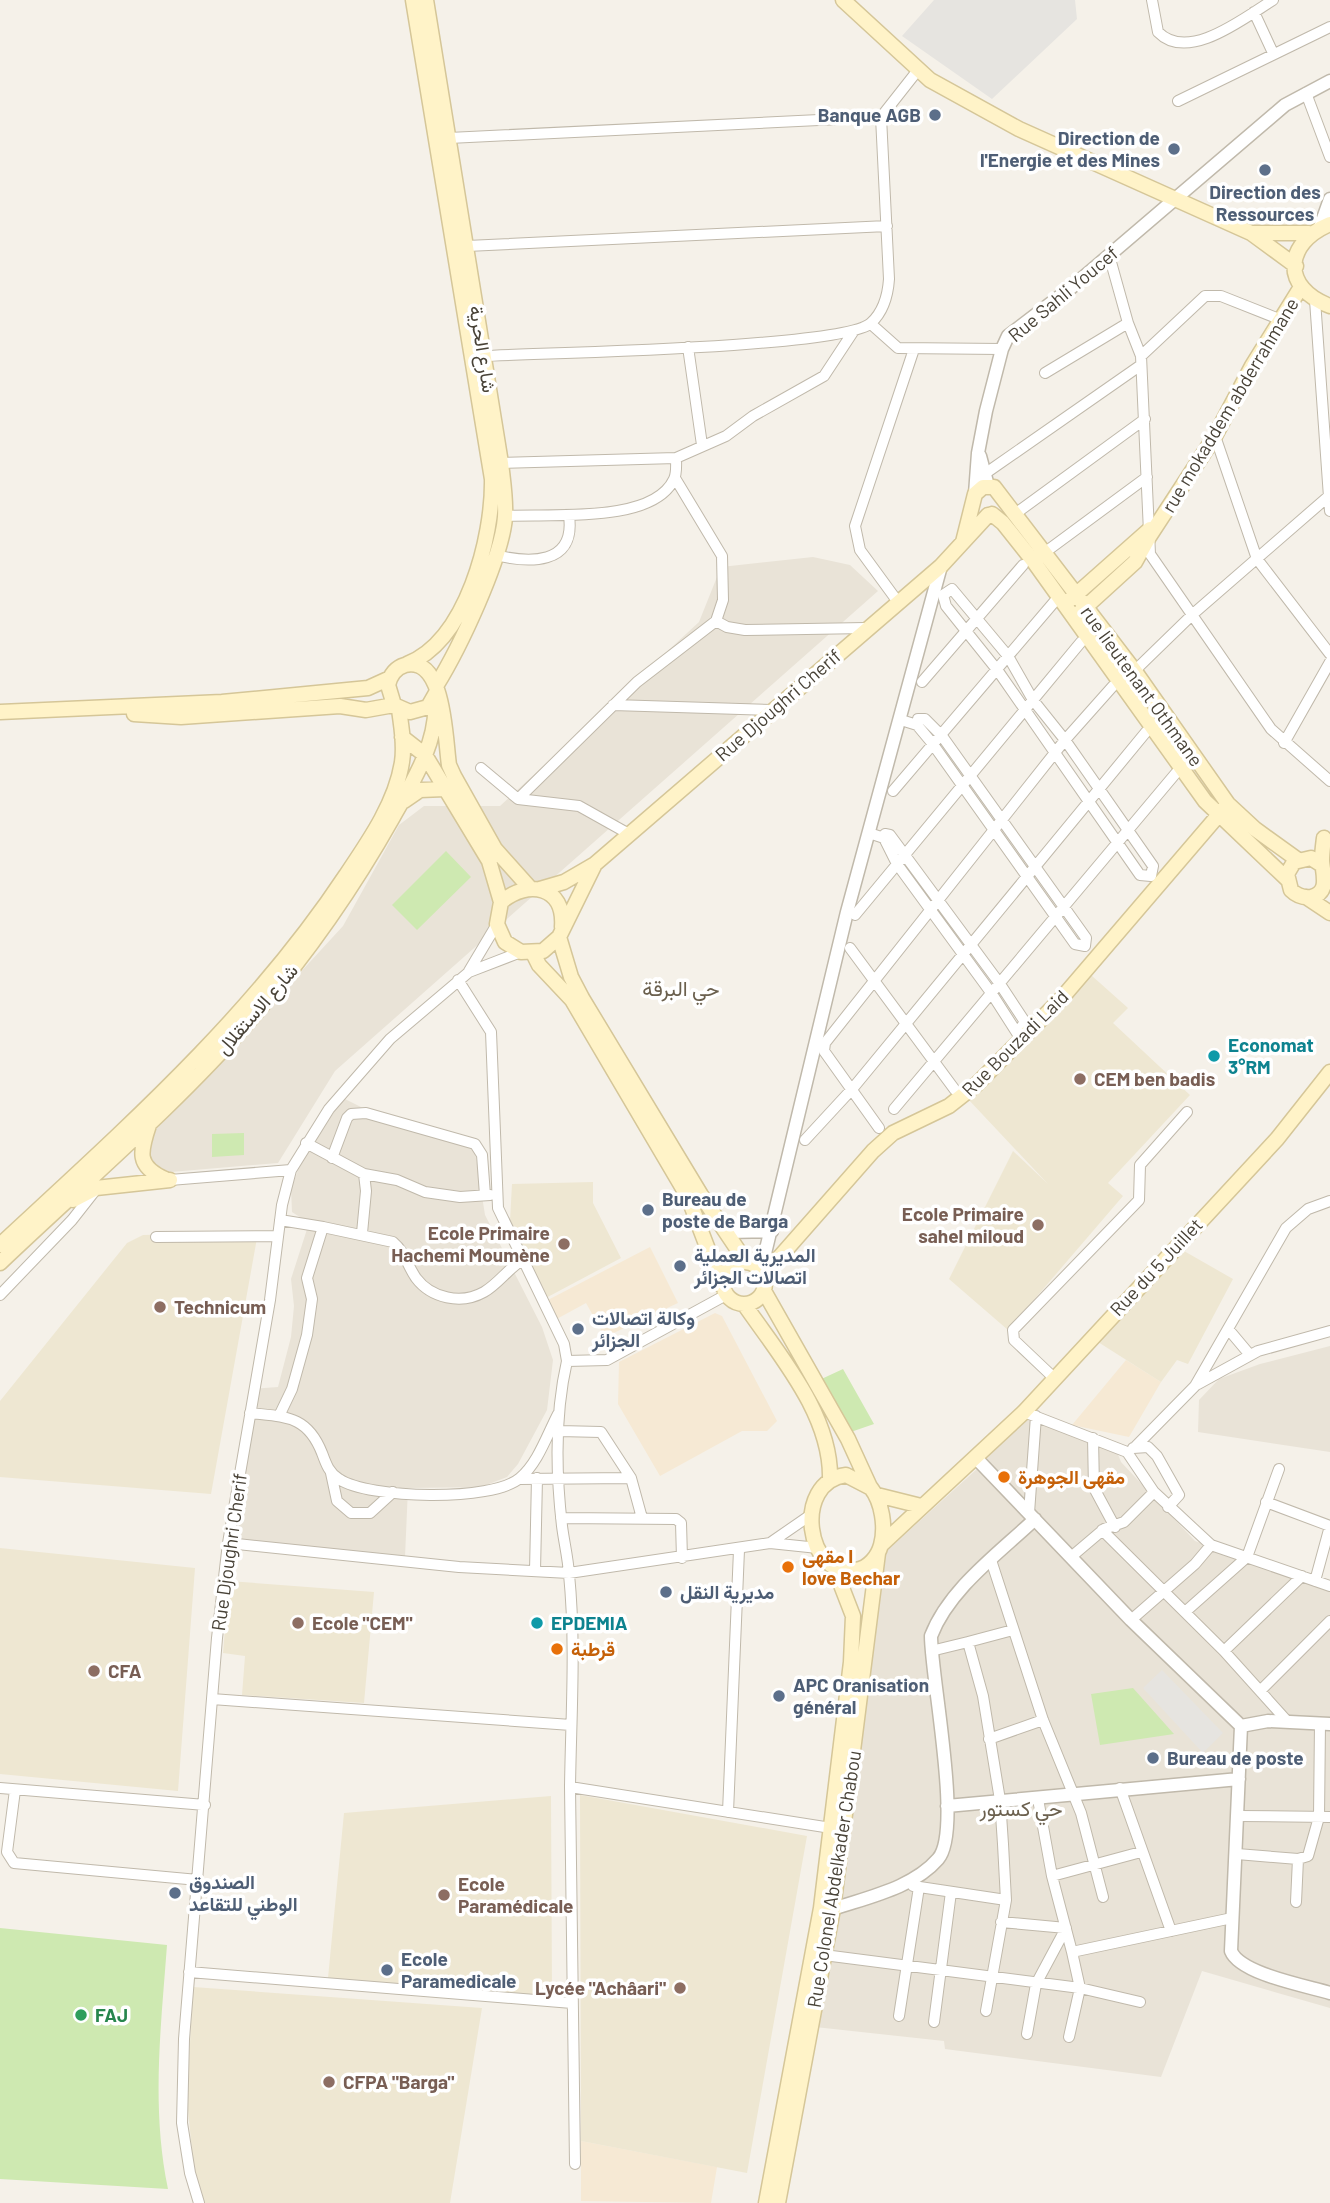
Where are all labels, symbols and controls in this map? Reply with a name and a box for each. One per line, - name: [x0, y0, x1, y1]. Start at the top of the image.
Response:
- place label: Banque AGB: [818, 103, 921, 126]
- marker: Banque AGB: [927, 107, 943, 123]
- place label: Direction de l'Energie et des Mines: [980, 126, 1160, 171]
- marker: Direction de l'Energie et des Mines: [1166, 141, 1182, 157]
- marker: Direction des Ressources: [1257, 162, 1273, 178]
- place label: Direction des Ressources: [1209, 180, 1321, 225]
- street label: Rue Sahli Youcef: [1003, 241, 1122, 346]
- street label: rue mokaddem abderrahmane: [1156, 293, 1303, 516]
- street label: شارع الحرية: [463, 304, 502, 394]
- street label: rue lieutenant Othmane: [1076, 601, 1208, 770]
- street label: Rue Djoughri Cherif: [710, 644, 845, 765]
- street label: شارع الاستقلال: [211, 959, 304, 1060]
- district label: حي البرقة: [642, 975, 720, 1006]
- street label: Rue Bouzadi Laid: [957, 985, 1073, 1101]
- place label: Economat 3°RM: [1228, 1033, 1314, 1078]
- marker: Economat 3°RM: [1206, 1048, 1222, 1064]
- place label: CEM ben badis: [1094, 1067, 1215, 1090]
- marker: CEM ben badis: [1072, 1071, 1088, 1087]
- place label: Bureau de poste de Barga: [662, 1187, 788, 1232]
- marker: Bureau de poste de Barga: [640, 1202, 656, 1218]
- place label: Ecole Primaire sahel miloud: [902, 1202, 1024, 1247]
- street label: Rue du 5 Juillet: [1104, 1213, 1207, 1320]
- marker: Ecole Primaire sahel miloud: [1030, 1217, 1046, 1233]
- place label: Ecole Primaire Hachemi Moumène: [391, 1221, 550, 1266]
- marker: Ecole Primaire Hachemi Moumène: [556, 1236, 572, 1252]
- place label: المديرية العملية اتصالات الجزائر: [693, 1243, 816, 1290]
- marker: المديرية العملية اتصالات الجزائر: [672, 1258, 688, 1274]
- place label: Technicum: [174, 1295, 266, 1318]
- marker: Technicum: [152, 1299, 168, 1315]
- place label: وكالة اتصالات الجزائر: [591, 1306, 695, 1353]
- marker: وكالة اتصالات الجزائر: [570, 1321, 586, 1337]
- place label: مقهى الجوهرة: [1018, 1465, 1125, 1490]
- marker: مقهى الجوهرة: [996, 1469, 1012, 1485]
- street label: Rue Djoughri Cherif: [206, 1472, 251, 1632]
- place label: مقهى I love Bechar: [802, 1544, 901, 1589]
- marker: مقهى I love Bechar: [780, 1559, 796, 1575]
- place label: مديرية النقل: [680, 1580, 774, 1605]
- marker: مديرية النقل: [658, 1584, 674, 1600]
- place label: Ecole "CEM": [312, 1611, 413, 1634]
- place label: EPDEMIA: [551, 1611, 628, 1634]
- marker: Ecole "CEM": [290, 1615, 306, 1631]
- marker: EPDEMIA: [529, 1615, 545, 1631]
- place label: قرطبة: [571, 1637, 615, 1662]
- marker: قرطبة: [549, 1641, 565, 1657]
- place label: CFA: [108, 1659, 142, 1682]
- marker: CFA: [86, 1663, 102, 1679]
- place label: APC Oranisation général: [793, 1673, 929, 1718]
- marker: APC Oranisation général: [771, 1688, 787, 1704]
- place label: Bureau de poste: [1167, 1746, 1304, 1769]
- street label: Rue Colonel Abdelkader Chabou: [802, 1749, 865, 2009]
- marker: Bureau de poste: [1145, 1750, 1161, 1766]
- district label: حي كستور: [978, 1795, 1063, 1826]
- place label: الصندوق الوطني للتقاعد: [189, 1870, 298, 1921]
- place label: Ecole Paramédicale: [458, 1872, 573, 1917]
- marker: الصندوق الوطني للتقاعد: [167, 1885, 183, 1901]
- marker: Ecole Paramédicale: [436, 1887, 452, 1903]
- place label: Ecole Paramedicale: [401, 1947, 516, 1992]
- marker: Ecole Paramedicale: [379, 1962, 395, 1978]
- place label: Lycée "Achâari": [535, 1976, 666, 1999]
- marker: Lycée "Achâari": [672, 1980, 688, 1996]
- place label: FAJ: [95, 2003, 128, 2026]
- marker: FAJ: [73, 2007, 89, 2023]
- place label: CFPA "Barga": [343, 2070, 455, 2093]
- marker: CFPA "Barga": [321, 2074, 337, 2090]

